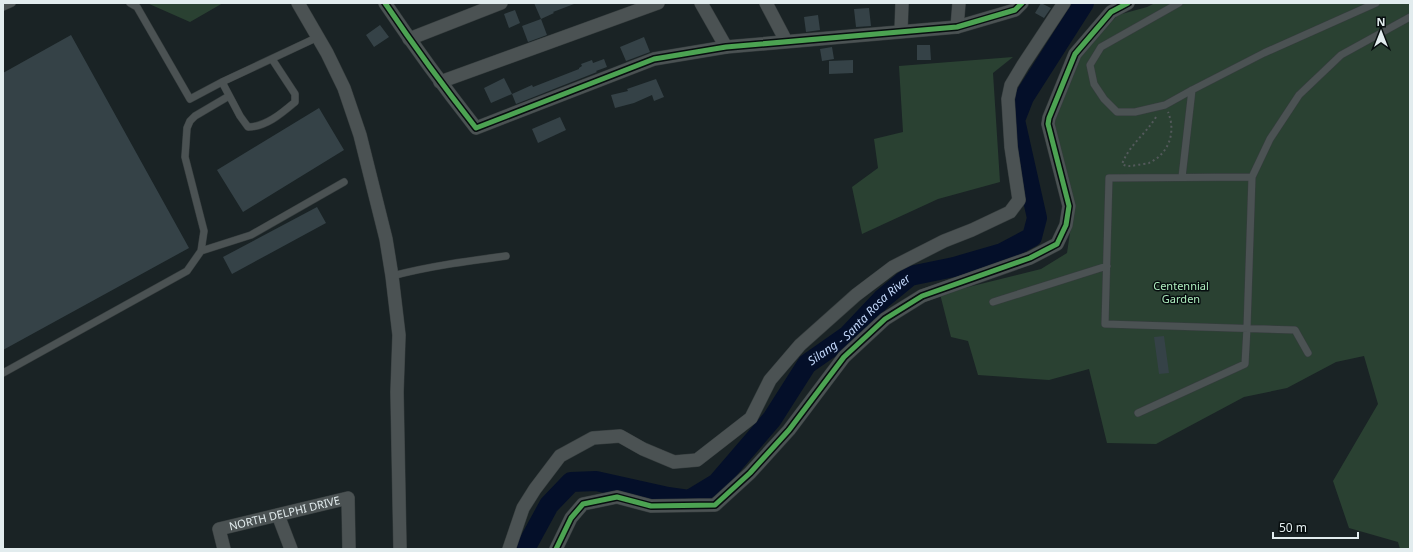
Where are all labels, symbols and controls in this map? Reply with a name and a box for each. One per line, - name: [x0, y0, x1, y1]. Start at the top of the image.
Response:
- north arrow: [1361, 12, 1401, 52]
- text: N: [1377, 14, 1385, 29]
- water label: Silang - Santa Rosa River: [804, 269, 915, 369]
- park label: Centennial Garden: [1153, 278, 1209, 306]
- street label: NORTH DELPHI DRIVE: [227, 492, 341, 533]
- scale bar: [1273, 514, 1358, 540]
- text: 50 m: [1279, 519, 1307, 536]

